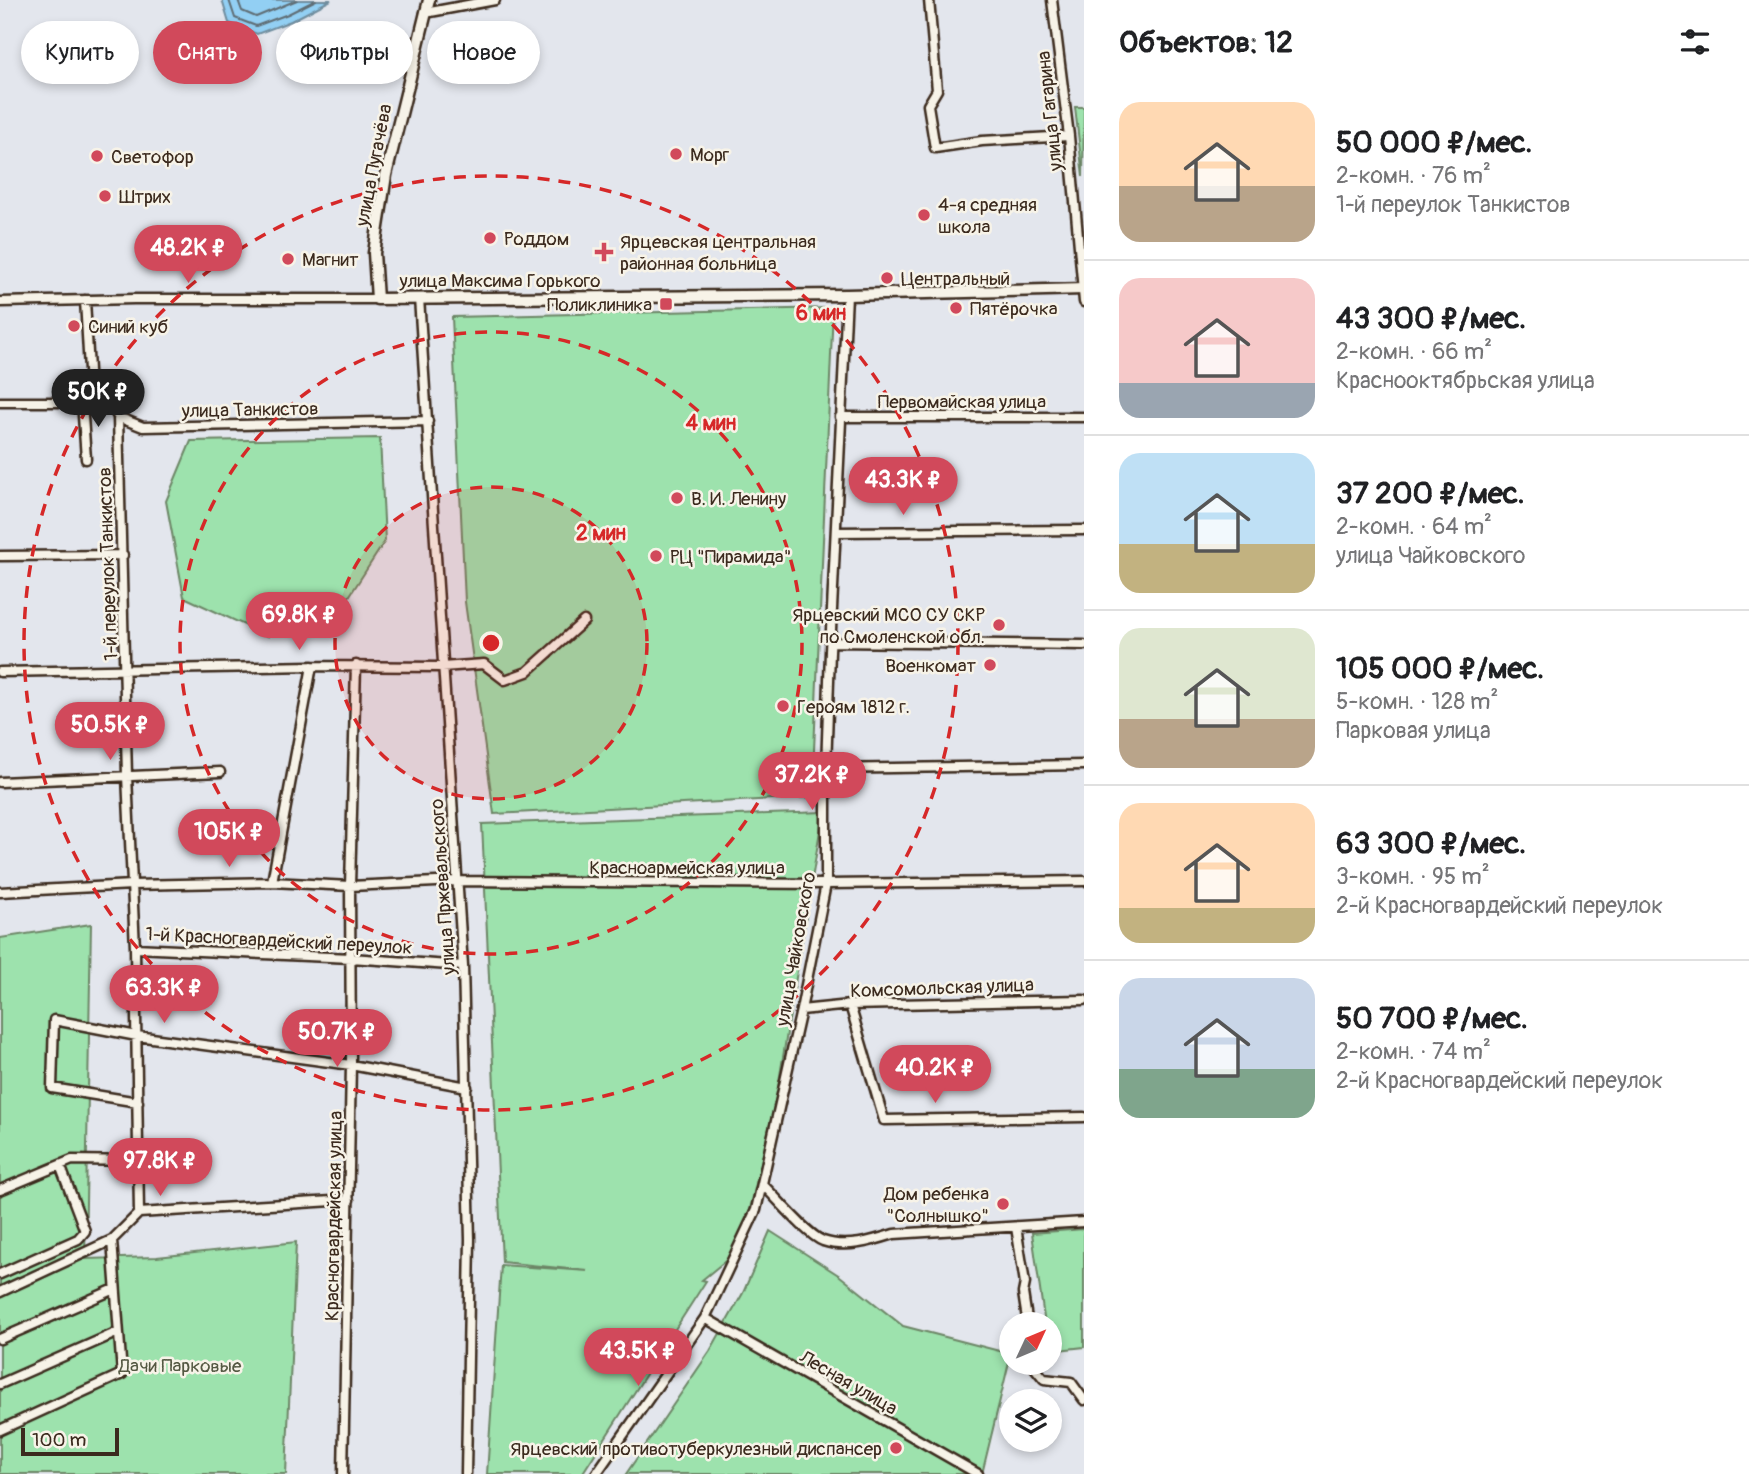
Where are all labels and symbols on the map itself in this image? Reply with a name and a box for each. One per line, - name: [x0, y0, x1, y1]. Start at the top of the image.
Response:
- street label: улица Гагарина: [1032, 50, 1068, 173]
- street label: улица Пугачёва: [350, 102, 398, 229]
- place label: Морг: [690, 143, 730, 167]
- place label: Светофор: [111, 145, 194, 169]
- marker: Морг: [668, 146, 684, 162]
- marker: Светофор: [89, 148, 105, 164]
- place label: Штрих: [119, 185, 171, 209]
- marker: Штрих: [97, 188, 113, 204]
- place label: 4-я средняя школа: [938, 193, 1037, 239]
- marker: 4-я средняя школа: [916, 207, 932, 223]
- pin: 48.2K ₽: [123, 226, 253, 285]
- place label: Роддом: [504, 227, 569, 251]
- marker: Роддом: [482, 230, 498, 246]
- place label: Ярцевская центральная районная больница: [620, 230, 816, 276]
- marker: Ярцевская центральная районная больница: [594, 242, 614, 262]
- place label: Магнит: [302, 248, 359, 272]
- marker: Магнит: [280, 251, 296, 267]
- place label: Центральный: [901, 267, 1010, 291]
- street label: улица Максима Горького: [398, 269, 601, 293]
- marker: Центральный: [879, 270, 895, 286]
- place label: Поликлиника: [547, 293, 652, 317]
- marker: Поликлиника: [658, 296, 674, 312]
- place label: Пятёрочка: [970, 297, 1058, 321]
- text: 6 мин: [796, 300, 846, 327]
- marker: Пятёрочка: [948, 300, 964, 316]
- place label: Синий куб: [88, 315, 168, 339]
- marker: Синий куб: [66, 318, 82, 334]
- pin: 50K ₽: [49, 370, 147, 429]
- street label: Первомайская улица: [878, 390, 1046, 414]
- street label: улица Танкистов: [180, 397, 319, 423]
- text: 4 мин: [686, 410, 736, 437]
- pin: 43.3K ₽: [838, 458, 968, 517]
- street label: 1-й переулок Танкистов: [93, 467, 123, 661]
- place label: В. И. Ленину: [691, 487, 786, 511]
- marker: В. И. Ленину: [669, 490, 685, 506]
- text: 2 мин: [576, 520, 626, 547]
- place label: РЦ "Пирамида": [670, 545, 791, 569]
- marker: РЦ "Пирамида": [648, 548, 664, 564]
- pin: 69.8K ₽: [234, 592, 364, 652]
- place label: Ярцевский МСО СУ СКР по Смоленской обл.: [792, 603, 986, 649]
- marker: Ярцевский МСО СУ СКР по Смоленской обл.: [991, 617, 1007, 633]
- centre of rings: [479, 631, 503, 655]
- place label: Военкомат: [885, 654, 976, 678]
- marker: Военкомат: [982, 657, 998, 673]
- place label: Героям 1812 г.: [797, 695, 910, 719]
- marker: Героям 1812 г.: [775, 698, 791, 714]
- pin: 50.5K ₽: [45, 702, 175, 762]
- pin: 37.2K ₽: [747, 752, 877, 812]
- street label: улица Пржевальского: [425, 798, 461, 977]
- pin: 105K ₽: [172, 810, 286, 869]
- street label: Красноармейская улица: [589, 856, 785, 880]
- street label: улица Чайковского: [770, 870, 821, 1029]
- street label: 1-й Красногвардейский переулок: [145, 922, 413, 960]
- pin: 63.3K ₽: [99, 965, 229, 1025]
- street label: Комсомольская улица: [850, 973, 1034, 1003]
- pin: 50.7K ₽: [272, 1010, 402, 1069]
- pin: 40.2K ₽: [870, 1046, 1000, 1105]
- street label: Красногвардейская улица: [320, 1111, 348, 1321]
- pin: 97.8K ₽: [95, 1138, 225, 1198]
- place label: Дом ребенка "Солнышко": [883, 1182, 989, 1228]
- marker: Дом ребенка "Солнышко": [995, 1196, 1011, 1212]
- north arrow: [999, 1312, 1062, 1376]
- pin: 43.5K ₽: [573, 1328, 703, 1388]
- street label: Лесная улица: [794, 1345, 902, 1421]
- park label: Дачи Парковые: [118, 1354, 242, 1378]
- scale bar: [21, 1425, 119, 1457]
- place label: Ярцевский противотуберкулезный диспансер: [510, 1437, 882, 1461]
- marker: Ярцевский противотуберкулезный диспансер: [888, 1440, 904, 1456]

